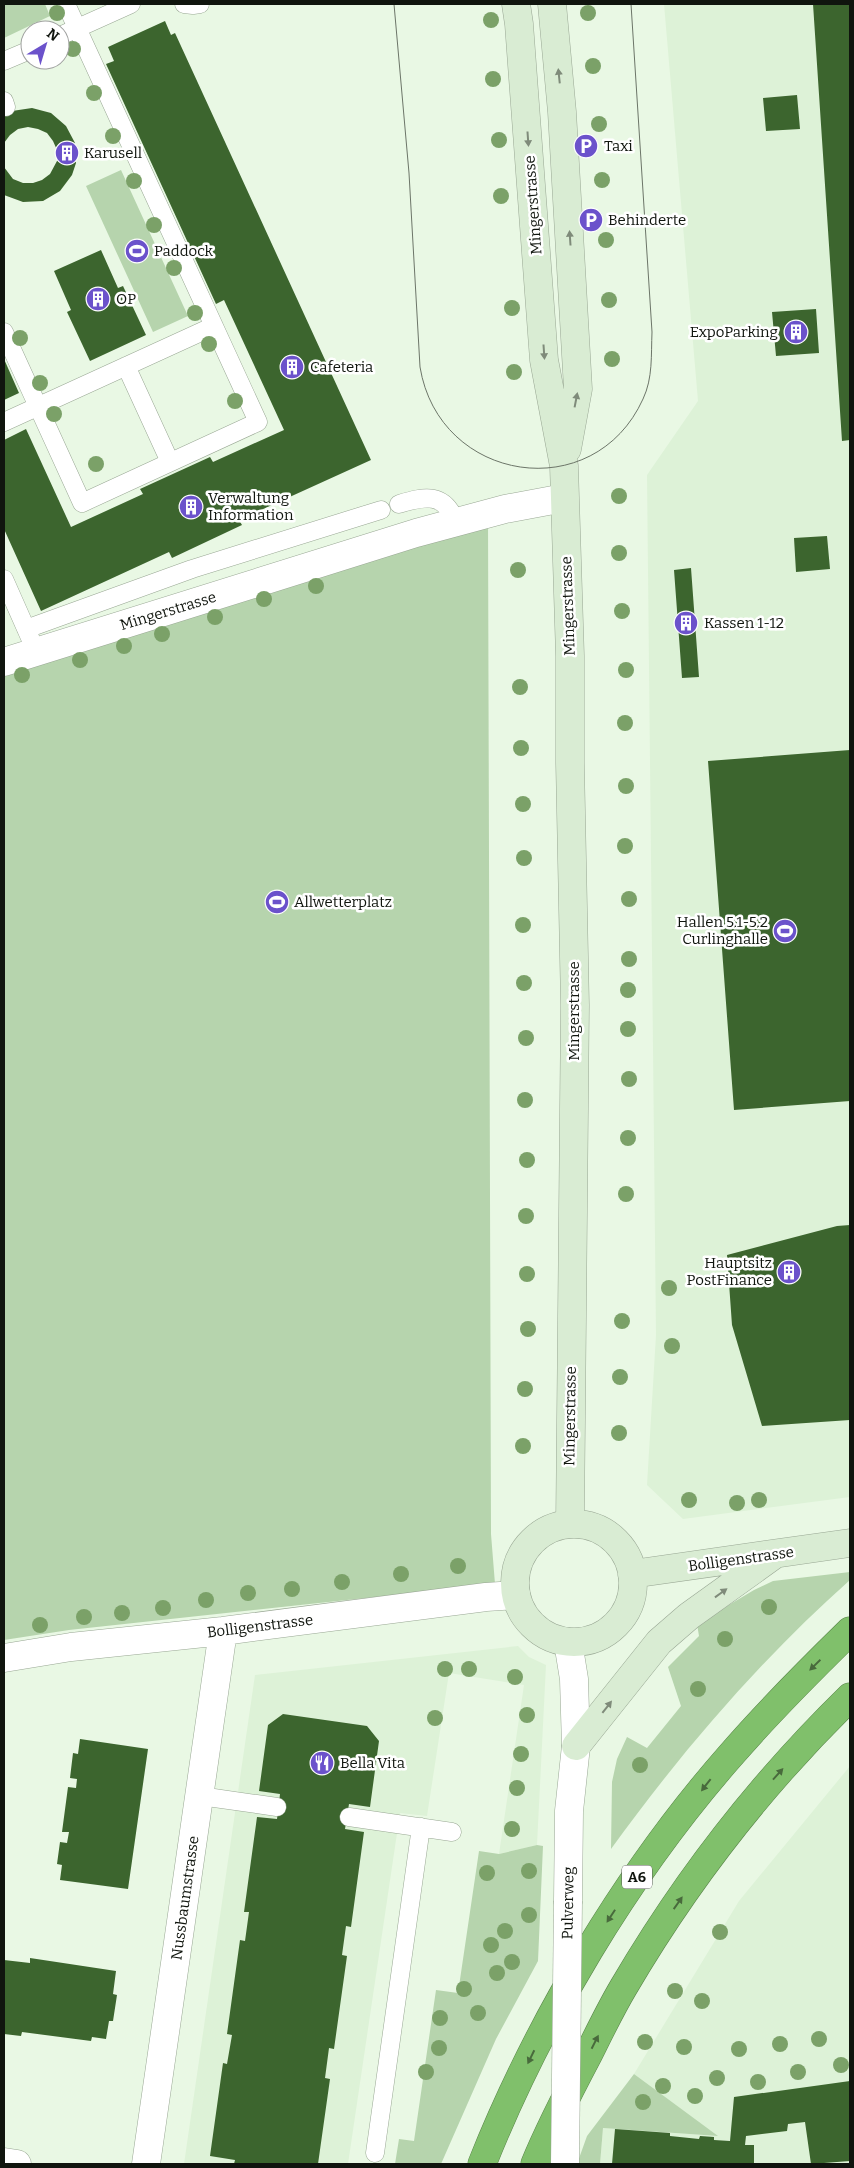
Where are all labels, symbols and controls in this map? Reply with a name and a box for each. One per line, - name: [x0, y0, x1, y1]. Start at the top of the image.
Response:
- north arrow: [20, 20, 70, 70]
- text: N: [43, 25, 62, 45]
- one-way arrow: [555, 68, 563, 84]
- one-way arrow: [525, 132, 533, 148]
- parking icon: Taxi: [573, 133, 599, 159]
- place label: Taxi: [604, 137, 633, 155]
- building icon: Karusell: [54, 140, 80, 166]
- place label: Karusell: [84, 144, 142, 162]
- street label: Mingerstrasse: [521, 155, 545, 255]
- parking icon: Behinderte: [578, 207, 604, 233]
- place label: Behinderte: [608, 211, 686, 229]
- one-way arrow: [566, 230, 574, 246]
- sports icon: Paddock: [124, 238, 150, 264]
- place label: Paddock: [154, 242, 214, 260]
- building icon: OP: [85, 286, 111, 312]
- place label: OP: [116, 290, 136, 308]
- building icon: ExpoParking: [783, 319, 809, 345]
- place label: ExpoParking: [690, 323, 778, 341]
- one-way arrow: [540, 344, 548, 360]
- building icon: Cafeteria: [279, 354, 305, 380]
- place label: Cafeteria: [310, 358, 373, 376]
- one-way arrow: [572, 393, 580, 408]
- place label: Verwaltung Information: [208, 489, 294, 524]
- building icon: Verwaltung Information: [178, 494, 204, 520]
- street label: Mingerstrasse: [557, 556, 579, 656]
- street label: Mingerstrasse: [118, 588, 218, 634]
- building icon: Kassen 1-12: [673, 610, 699, 636]
- place label: Kassen 1-12: [704, 614, 784, 632]
- sports icon: Allwetterplatz: [264, 889, 290, 915]
- place label: Allwetterplatz: [294, 893, 392, 911]
- place label: Hallen 5.1-5.2 Curlinghalle: [677, 913, 768, 948]
- sports icon: Hallen 5.1-5.2 Curlinghalle: [772, 918, 798, 944]
- street label: Mingerstrasse: [565, 961, 583, 1061]
- place label: Hauptsitz PostFinance: [687, 1254, 772, 1289]
- building icon: Hauptsitz PostFinance: [776, 1259, 802, 1285]
- street label: Mingerstrasse: [560, 1366, 580, 1466]
- street label: Bolligenstrasse: [687, 1543, 795, 1575]
- one-way arrow: [714, 1588, 728, 1598]
- street label: Bolligenstrasse: [206, 1611, 314, 1641]
- one-way arrow: [810, 1659, 822, 1671]
- one-way arrow: [601, 1701, 612, 1714]
- restaurant icon: Bella Vita: [309, 1750, 335, 1776]
- place label: Bella Vita: [340, 1754, 405, 1772]
- one-way arrow: [772, 1769, 784, 1781]
- one-way arrow: [701, 1778, 712, 1791]
- street label: Nussbaumstrasse: [167, 1835, 203, 1961]
- road number: A6: [622, 1865, 652, 1888]
- street label: Pulverweg: [558, 1866, 578, 1940]
- one-way arrow: [673, 1896, 683, 1909]
- one-way arrow: [606, 1910, 616, 1923]
- one-way arrow: [591, 2034, 599, 2049]
- one-way arrow: [526, 2050, 535, 2065]

